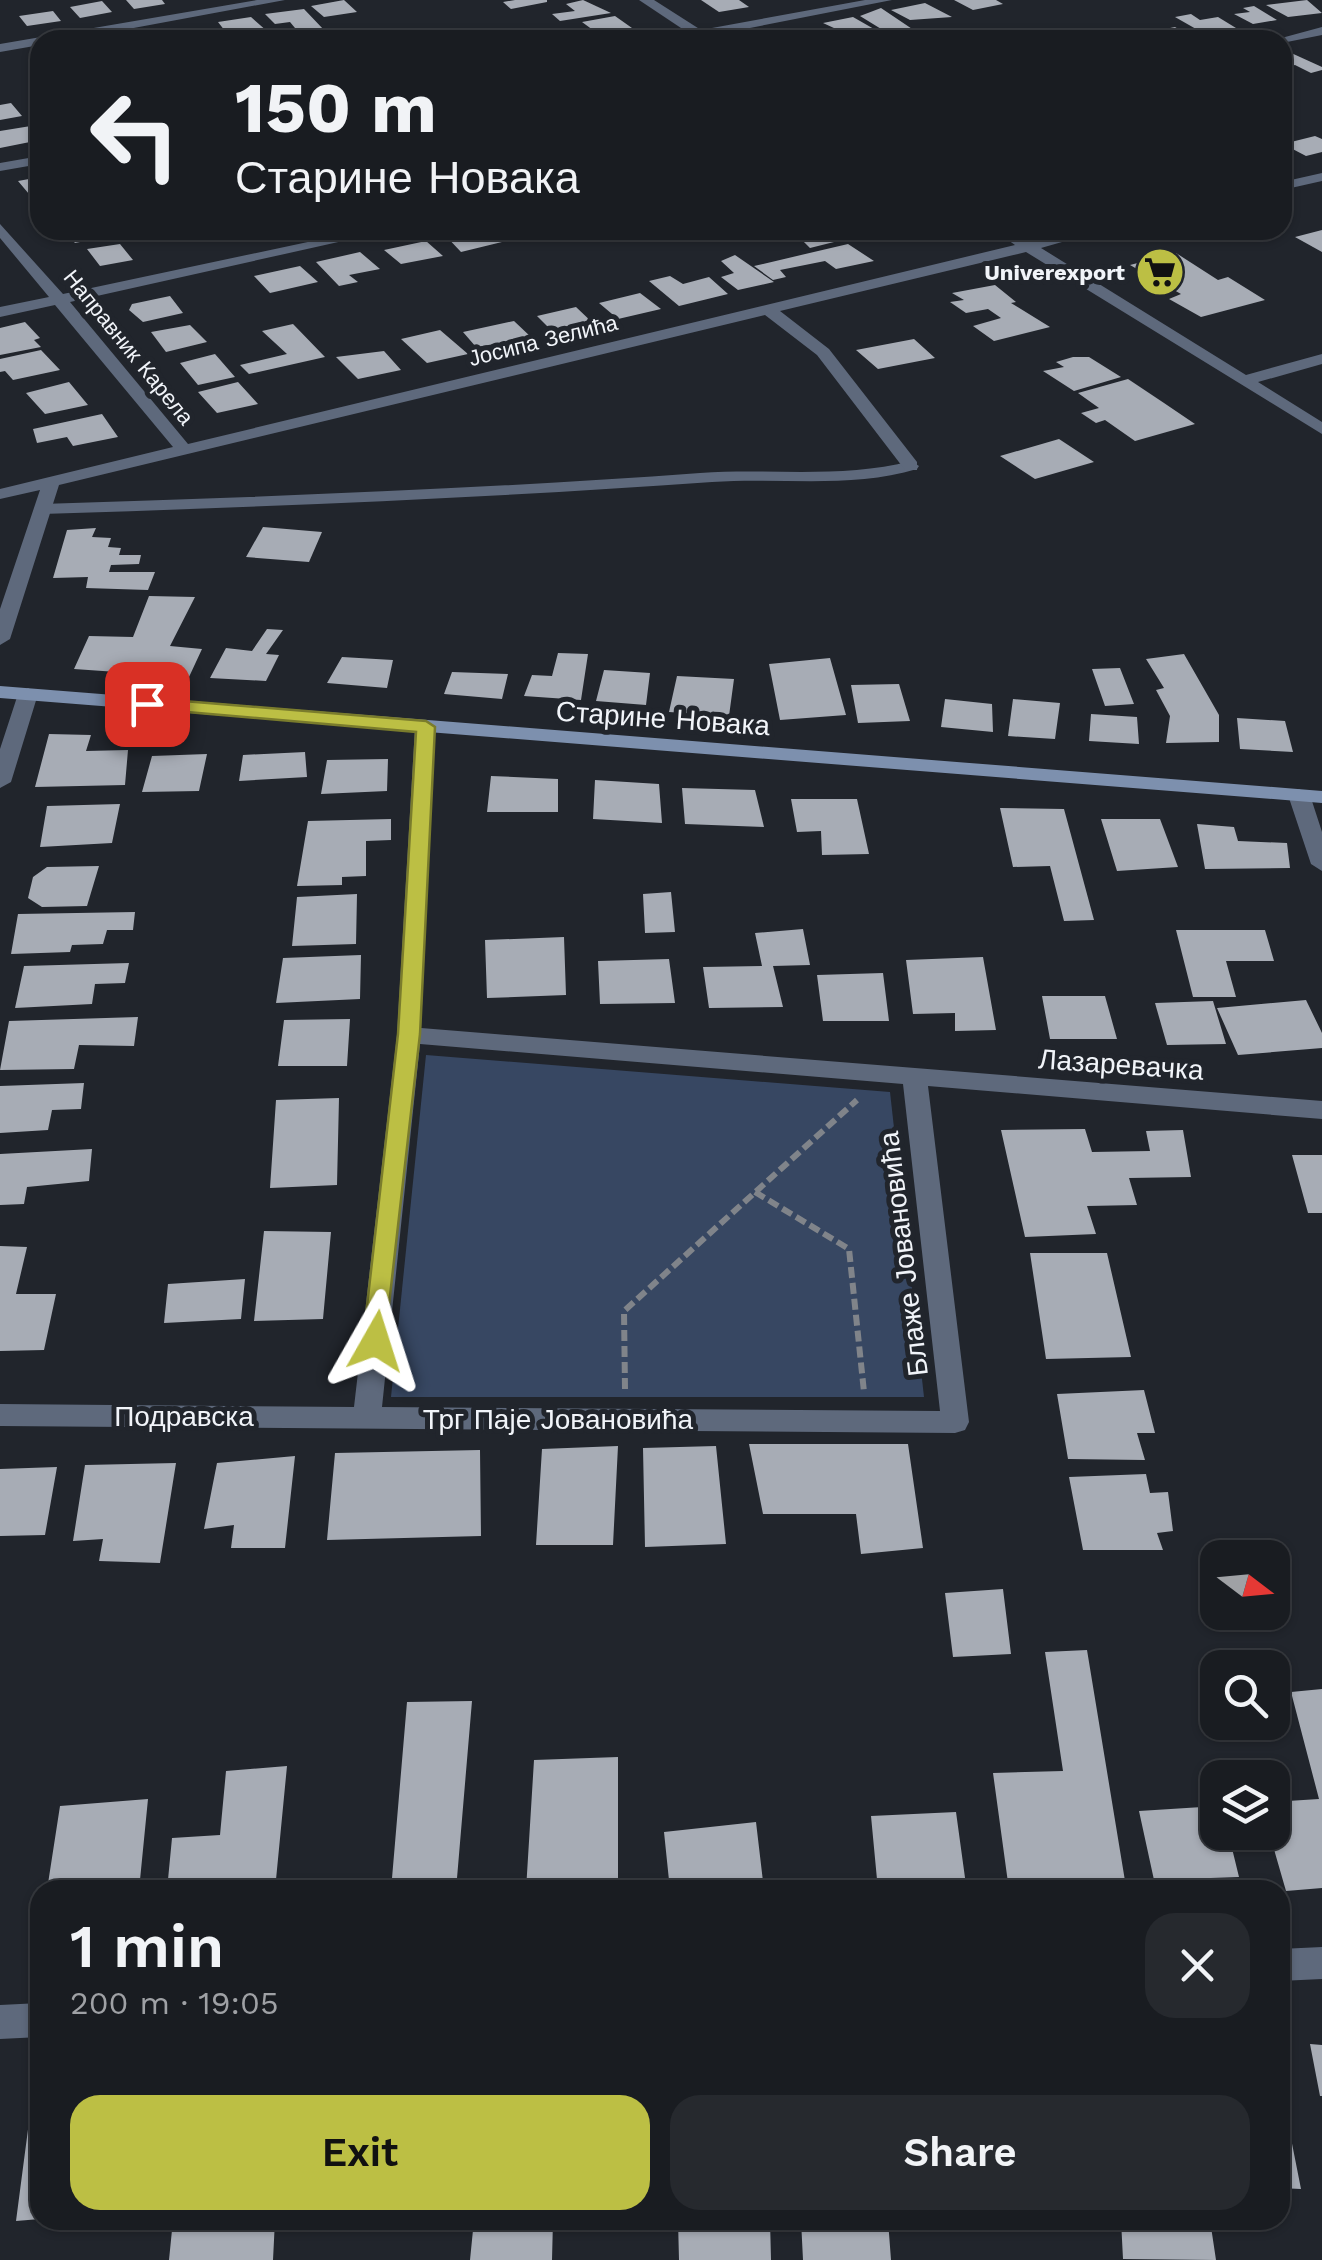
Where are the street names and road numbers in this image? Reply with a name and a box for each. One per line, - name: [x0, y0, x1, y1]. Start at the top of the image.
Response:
- street label: Направник Карела: [59, 265, 199, 430]
- street label: Јосипа Зелића: [466, 310, 621, 371]
- street label: Старине Новака: [555, 695, 772, 742]
- street label: Лазаревачка: [1037, 1042, 1205, 1087]
- street label: Блаже Јовановића: [872, 1129, 935, 1378]
- street label: Подравска: [114, 1400, 254, 1433]
- street label: Трг Паје Јовановића: [423, 1403, 694, 1436]

